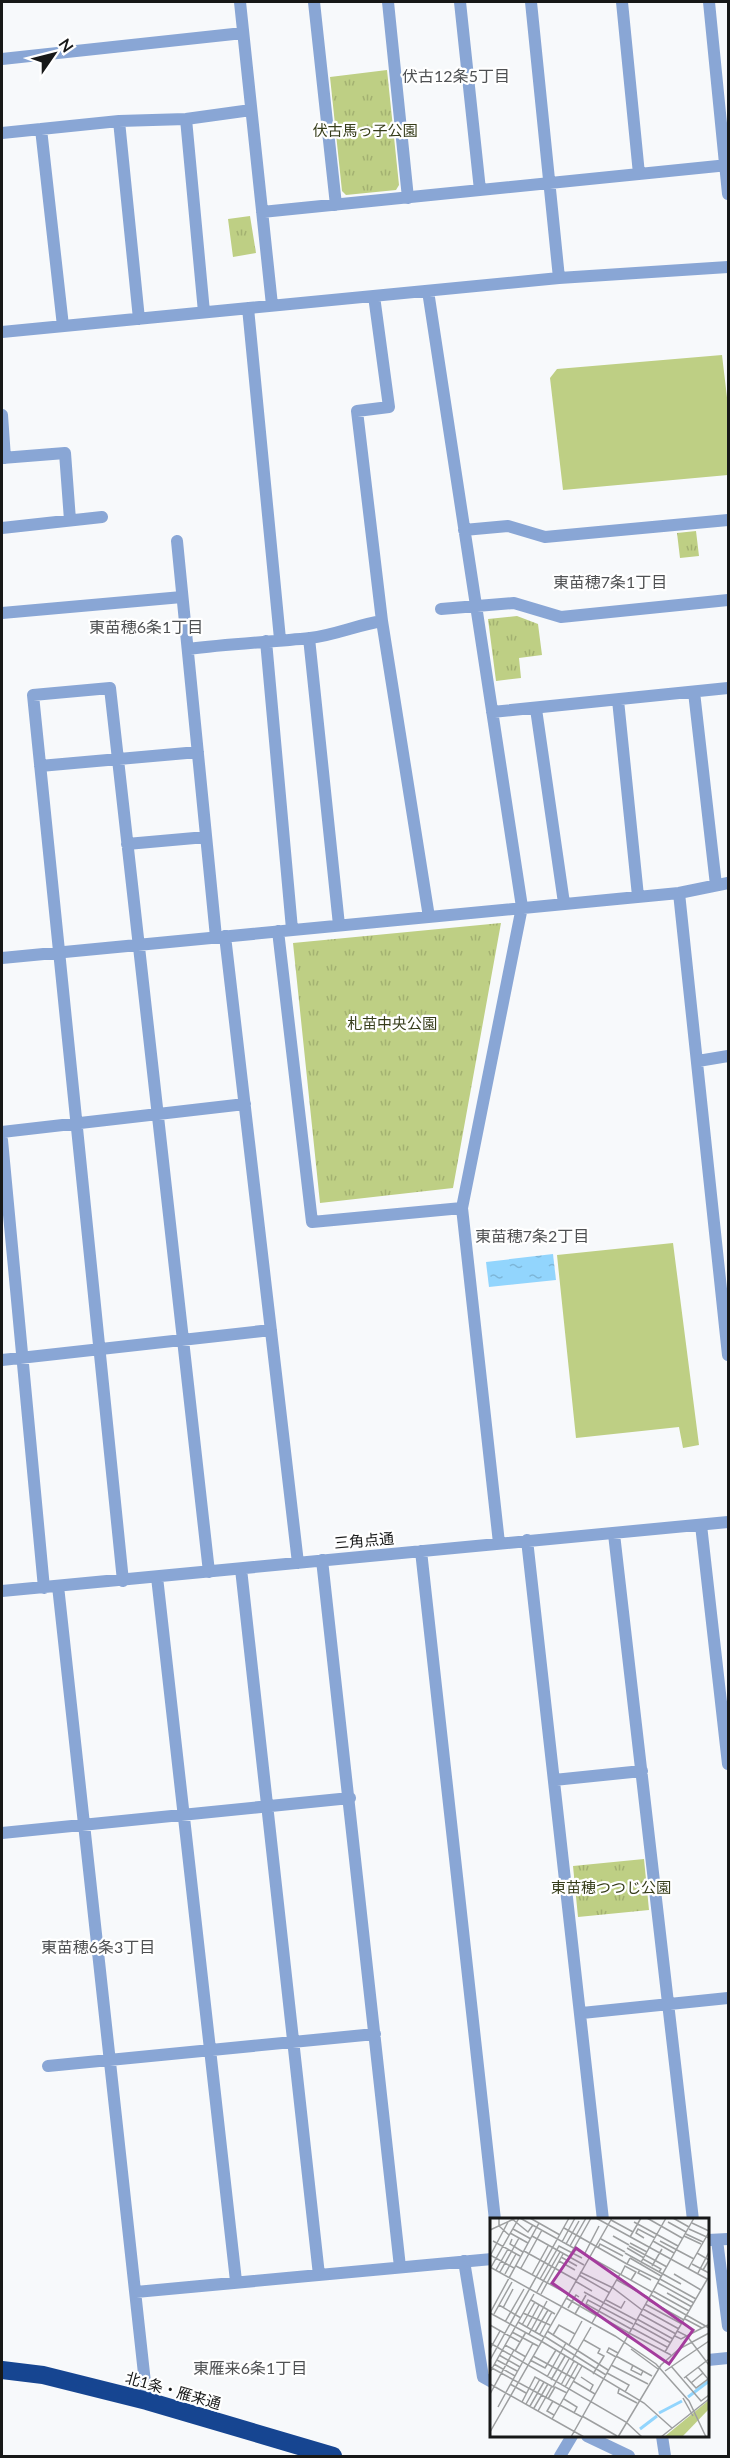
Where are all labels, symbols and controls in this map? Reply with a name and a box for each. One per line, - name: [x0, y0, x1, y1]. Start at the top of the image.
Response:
- north arrow: [24, 24, 84, 84]
- text: N: [55, 35, 78, 56]
- district label: 伏古12条5丁目: [402, 66, 510, 85]
- park label: 伏古馬っ子公園: [312, 121, 418, 139]
- district label: 東苗穂7条1丁目: [553, 572, 667, 591]
- district label: 東苗穂6条1丁目: [89, 617, 203, 636]
- park label: 札苗中央公園: [347, 1014, 437, 1032]
- district label: 東苗穂7条2丁目: [475, 1226, 589, 1245]
- street label: 三角点通: [333, 1528, 395, 1552]
- park label: 東苗穂つつじ公園: [551, 1878, 671, 1896]
- district label: 東苗穂6条3丁目: [41, 1937, 155, 1956]
- inset map: [490, 2218, 709, 2437]
- district label: 東雁来6条1丁目: [193, 2358, 307, 2377]
- street label: 北1条・雁来通: [123, 2368, 223, 2412]

